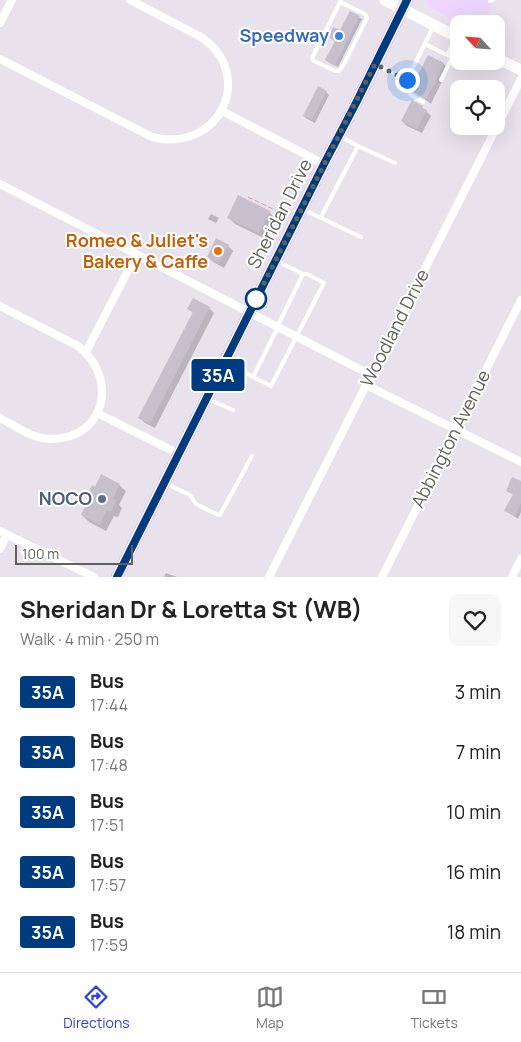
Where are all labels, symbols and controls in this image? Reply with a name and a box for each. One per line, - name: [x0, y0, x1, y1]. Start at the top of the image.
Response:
- north arrow: [450, 15, 505, 70]
- map controls: [450, 15, 505, 135]
- place label: Speedway: [239, 23, 329, 47]
- marker: Speedway: [333, 30, 345, 42]
- your location: [395, 68, 420, 93]
- button: locate: [450, 80, 505, 135]
- street label: Sheridan Drive: [241, 155, 317, 272]
- place label: Romeo & Juliet's Bakery & Caffe: [66, 228, 208, 273]
- marker: Romeo & Juliet's Bakery & Caffe: [212, 245, 224, 257]
- street label: Woodland Drive: [354, 265, 434, 390]
- unlabelled marker: [245, 288, 267, 310]
- line badge: 35A: [189, 359, 247, 391]
- text: 35A: [201, 363, 235, 387]
- street label: Abbington Avenue: [405, 366, 495, 512]
- place label: NOCO: [39, 486, 92, 510]
- marker: NOCO: [96, 493, 108, 505]
- scale bar: [15, 542, 132, 565]
- text: 100 m: [22, 544, 59, 563]
- text: Sheridan Dr & Loretta St (WB): [20, 592, 363, 625]
- button: heart: [449, 594, 501, 646]
- text: Walk · 4 min · 250 m: [20, 628, 159, 650]
- text: Bus: [90, 668, 124, 694]
- text: 3 min: [455, 679, 501, 705]
- text: 35A: [31, 680, 64, 704]
- text: 17:44: [90, 694, 128, 716]
- text: Bus: [90, 728, 124, 754]
- text: 7 min: [456, 739, 501, 765]
- text: 35A: [31, 740, 64, 764]
- text: 17:48: [90, 754, 128, 776]
- text: Bus: [90, 788, 124, 814]
- text: 10 min: [446, 799, 501, 825]
- text: 35A: [31, 800, 64, 824]
- text: 17:51: [90, 814, 125, 836]
- text: Bus: [90, 848, 124, 874]
- text: 16 min: [446, 859, 501, 885]
- text: 35A: [31, 860, 64, 884]
- text: 17:57: [90, 874, 126, 896]
- text: Bus: [90, 908, 124, 934]
- text: 18 min: [447, 919, 501, 945]
- text: 35A: [31, 920, 64, 944]
- text: 17:59: [90, 934, 128, 956]
- tab: Directions: [63, 983, 130, 1032]
- tab: Map: [256, 983, 284, 1032]
- tab: Tickets: [410, 983, 458, 1032]

